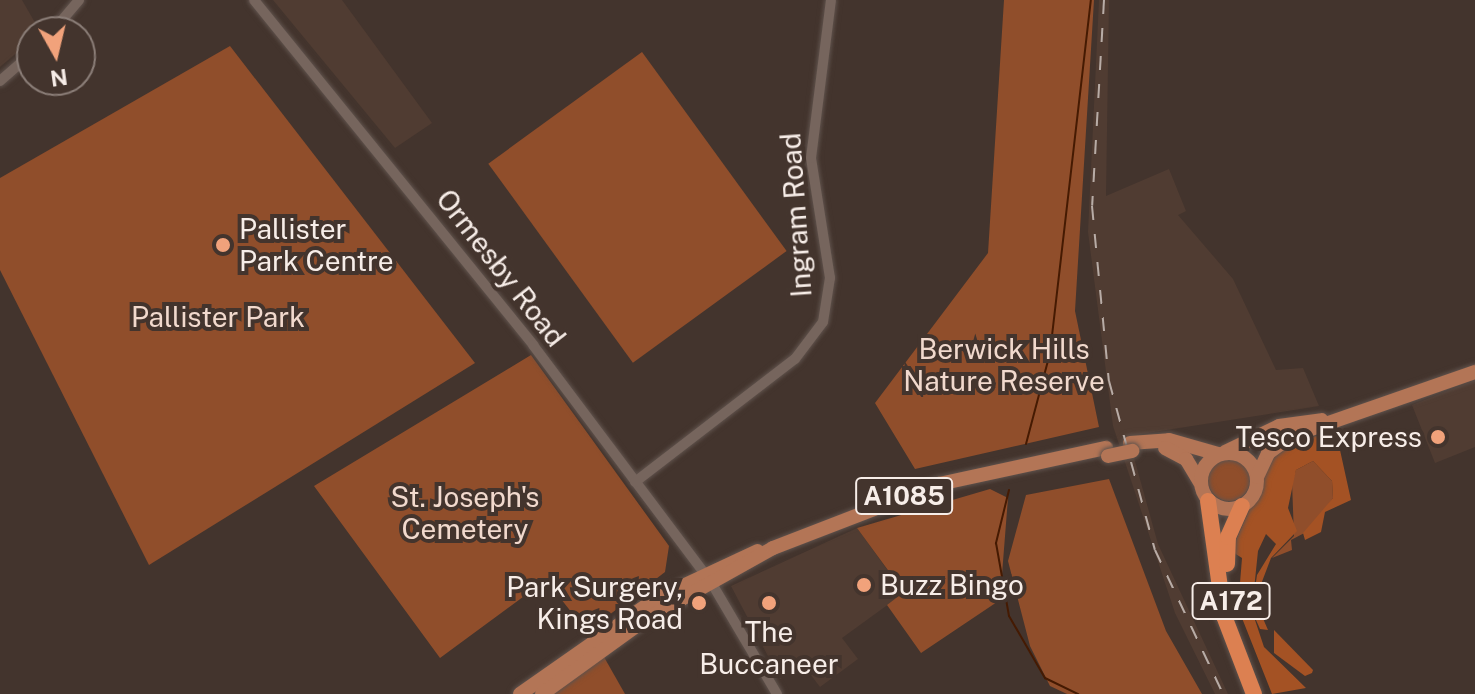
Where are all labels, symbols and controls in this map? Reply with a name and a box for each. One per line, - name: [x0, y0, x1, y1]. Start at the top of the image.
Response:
- north arrow: [16, 16, 96, 96]
- text: N: [49, 64, 69, 92]
- street label: Ingram Road: [773, 132, 819, 298]
- street label: Ormesby Road: [429, 183, 573, 353]
- place label: Pallister Park Centre: [239, 212, 394, 278]
- marker: Pallister Park Centre: [214, 236, 232, 254]
- park label: Pallister Park: [131, 300, 305, 334]
- park label: Berwick Hills Nature Reserve: [903, 332, 1105, 398]
- place label: Tesco Express: [1235, 420, 1422, 454]
- marker: Tesco Express: [1429, 428, 1447, 446]
- road number: A1085: [854, 474, 954, 518]
- park label: St. Joseph's Cemetery: [390, 480, 540, 546]
- place label: Buzz Bingo: [880, 568, 1024, 602]
- place label: Park Surgery, Kings Road: [506, 570, 683, 636]
- marker: Buzz Bingo: [855, 576, 873, 594]
- road number: A172: [1191, 579, 1271, 623]
- marker: Park Surgery, Kings Road: [690, 594, 708, 612]
- marker: The Buccaneer: [760, 594, 778, 612]
- place label: The Buccaneer: [699, 615, 839, 681]

